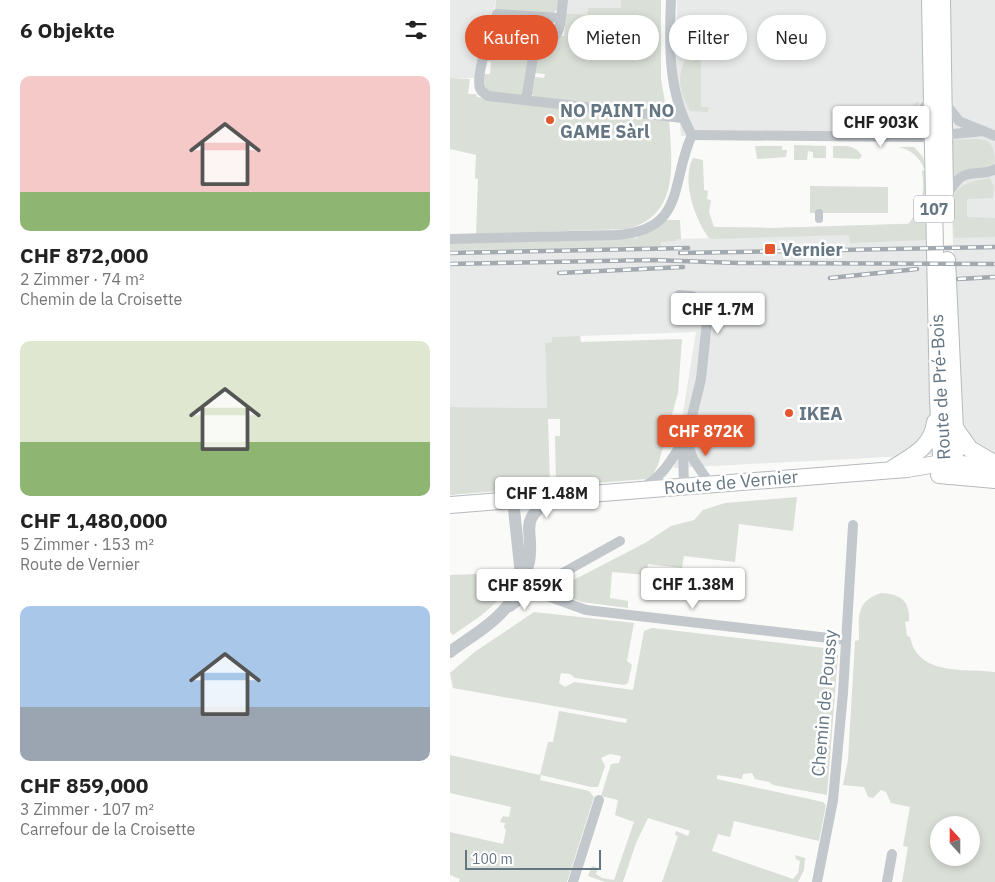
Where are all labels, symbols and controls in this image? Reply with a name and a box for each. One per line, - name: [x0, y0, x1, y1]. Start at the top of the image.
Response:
- chip: Kaufen: [465, 15, 558, 60]
- chip: Mieten: [568, 15, 659, 60]
- chip: Filter: [669, 15, 747, 60]
- chip: Neu: [757, 15, 826, 60]
- text: 6 Objekte: [20, 16, 115, 44]
- icon: filters: [402, 16, 430, 44]
- place label: NO PAINT NO GAME Sàrl: [560, 99, 674, 143]
- pin: CHF 903K: [829, 106, 933, 148]
- icon: home: [180, 109, 270, 199]
- text: CHF 903K: [843, 112, 919, 132]
- marker: NO PAINT NO GAME Sàrl: [544, 114, 556, 126]
- road number: 107: [914, 195, 954, 222]
- place label: Vernier: [781, 238, 843, 261]
- text: CHF 872,000: [20, 241, 148, 269]
- marker: Vernier: [763, 242, 777, 256]
- text: 2 Zimmer · 74 m²: [20, 269, 145, 289]
- text: Chemin de la Croisette: [20, 289, 182, 309]
- pin: CHF 1.7M: [666, 292, 770, 335]
- text: CHF 1.7M: [682, 299, 754, 319]
- street label: Route de Pré-Bois: [925, 313, 955, 461]
- icon: home: [180, 374, 270, 464]
- place label: IKEA: [799, 402, 843, 425]
- marker: IKEA: [783, 407, 795, 419]
- pin: CHF 872K: [654, 414, 758, 457]
- text: CHF 872K: [668, 421, 744, 441]
- street label: Route de Vernier: [663, 465, 799, 499]
- pin: CHF 1.48M: [490, 476, 604, 519]
- text: CHF 1.48M: [506, 483, 588, 503]
- text: CHF 1,480,000: [20, 506, 167, 534]
- text: 5 Zimmer · 153 m²: [20, 534, 154, 554]
- text: Route de Vernier: [20, 554, 140, 574]
- pin: CHF 859K: [473, 568, 577, 611]
- pin: CHF 1.38M: [636, 568, 750, 610]
- text: CHF 1.38M: [652, 574, 734, 594]
- text: CHF 859K: [487, 575, 563, 595]
- street label: Chemin de Poussy: [806, 629, 842, 777]
- icon: home: [180, 639, 270, 729]
- text: CHF 859,000: [20, 771, 148, 799]
- text: 3 Zimmer · 107 m²: [20, 799, 154, 819]
- north arrow: [930, 816, 980, 866]
- map controls: [930, 816, 980, 866]
- text: Carrefour de la Croisette: [20, 819, 195, 839]
- scale bar: [465, 847, 601, 870]
- text: 100 m: [472, 850, 513, 868]

